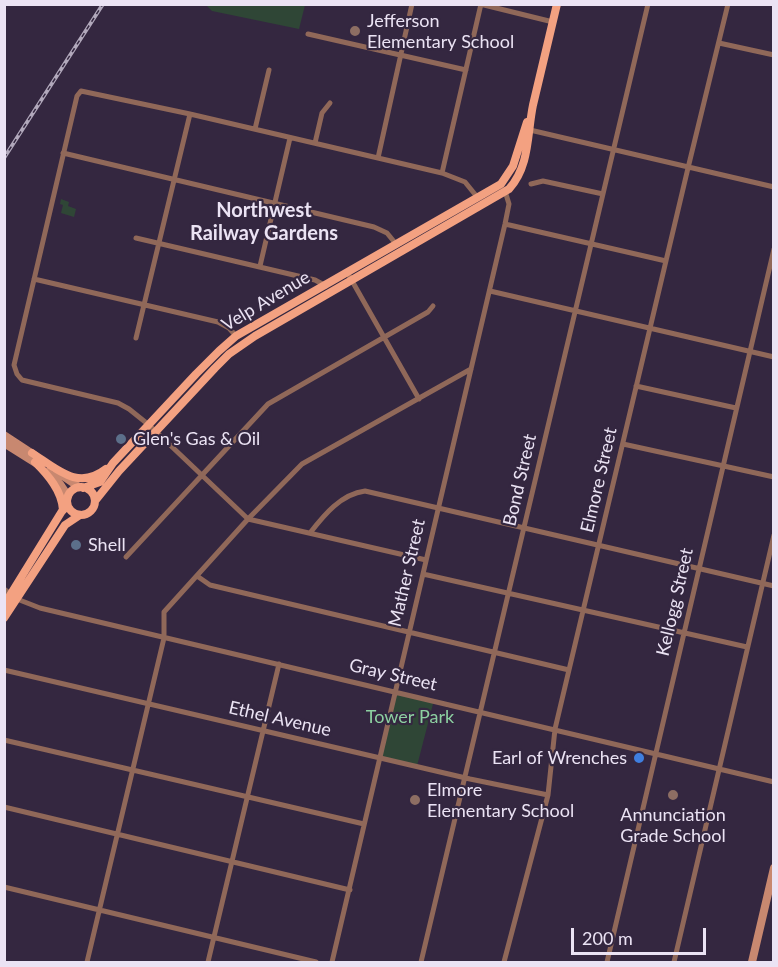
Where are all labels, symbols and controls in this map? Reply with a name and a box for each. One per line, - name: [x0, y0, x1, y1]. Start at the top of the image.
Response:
- place label: Jefferson Elementary School: [367, 10, 514, 52]
- marker: Jefferson Elementary School: [348, 24, 362, 38]
- district label: Northwest Railway Gardens: [190, 199, 338, 246]
- street label: Velp Avenue: [218, 266, 314, 336]
- street label: Elmore Street: [576, 425, 622, 535]
- place label: Glen's Gas & Oil: [133, 428, 260, 450]
- marker: Glen's Gas & Oil: [114, 432, 128, 446]
- street label: Bond Street: [499, 432, 541, 528]
- street label: Mather Street: [384, 517, 430, 629]
- place label: Shell: [88, 534, 126, 556]
- marker: Shell: [69, 538, 83, 552]
- street label: Kellogg Street: [652, 546, 698, 658]
- street label: Gray Street: [347, 654, 439, 696]
- street label: Ethel Avenue: [227, 697, 333, 741]
- park label: Tower Park: [366, 706, 454, 728]
- place label: Earl of Wrenches: [492, 747, 627, 769]
- marker: Earl of Wrenches: [632, 751, 646, 765]
- place label: Elmore Elementary School: [427, 779, 574, 822]
- marker: Annunciation Grade School: [666, 788, 680, 802]
- marker: Elmore Elementary School: [408, 793, 422, 807]
- place label: Annunciation Grade School: [620, 804, 726, 846]
- scale bar: [574, 916, 709, 954]
- text: 200 m: [582, 927, 633, 949]

